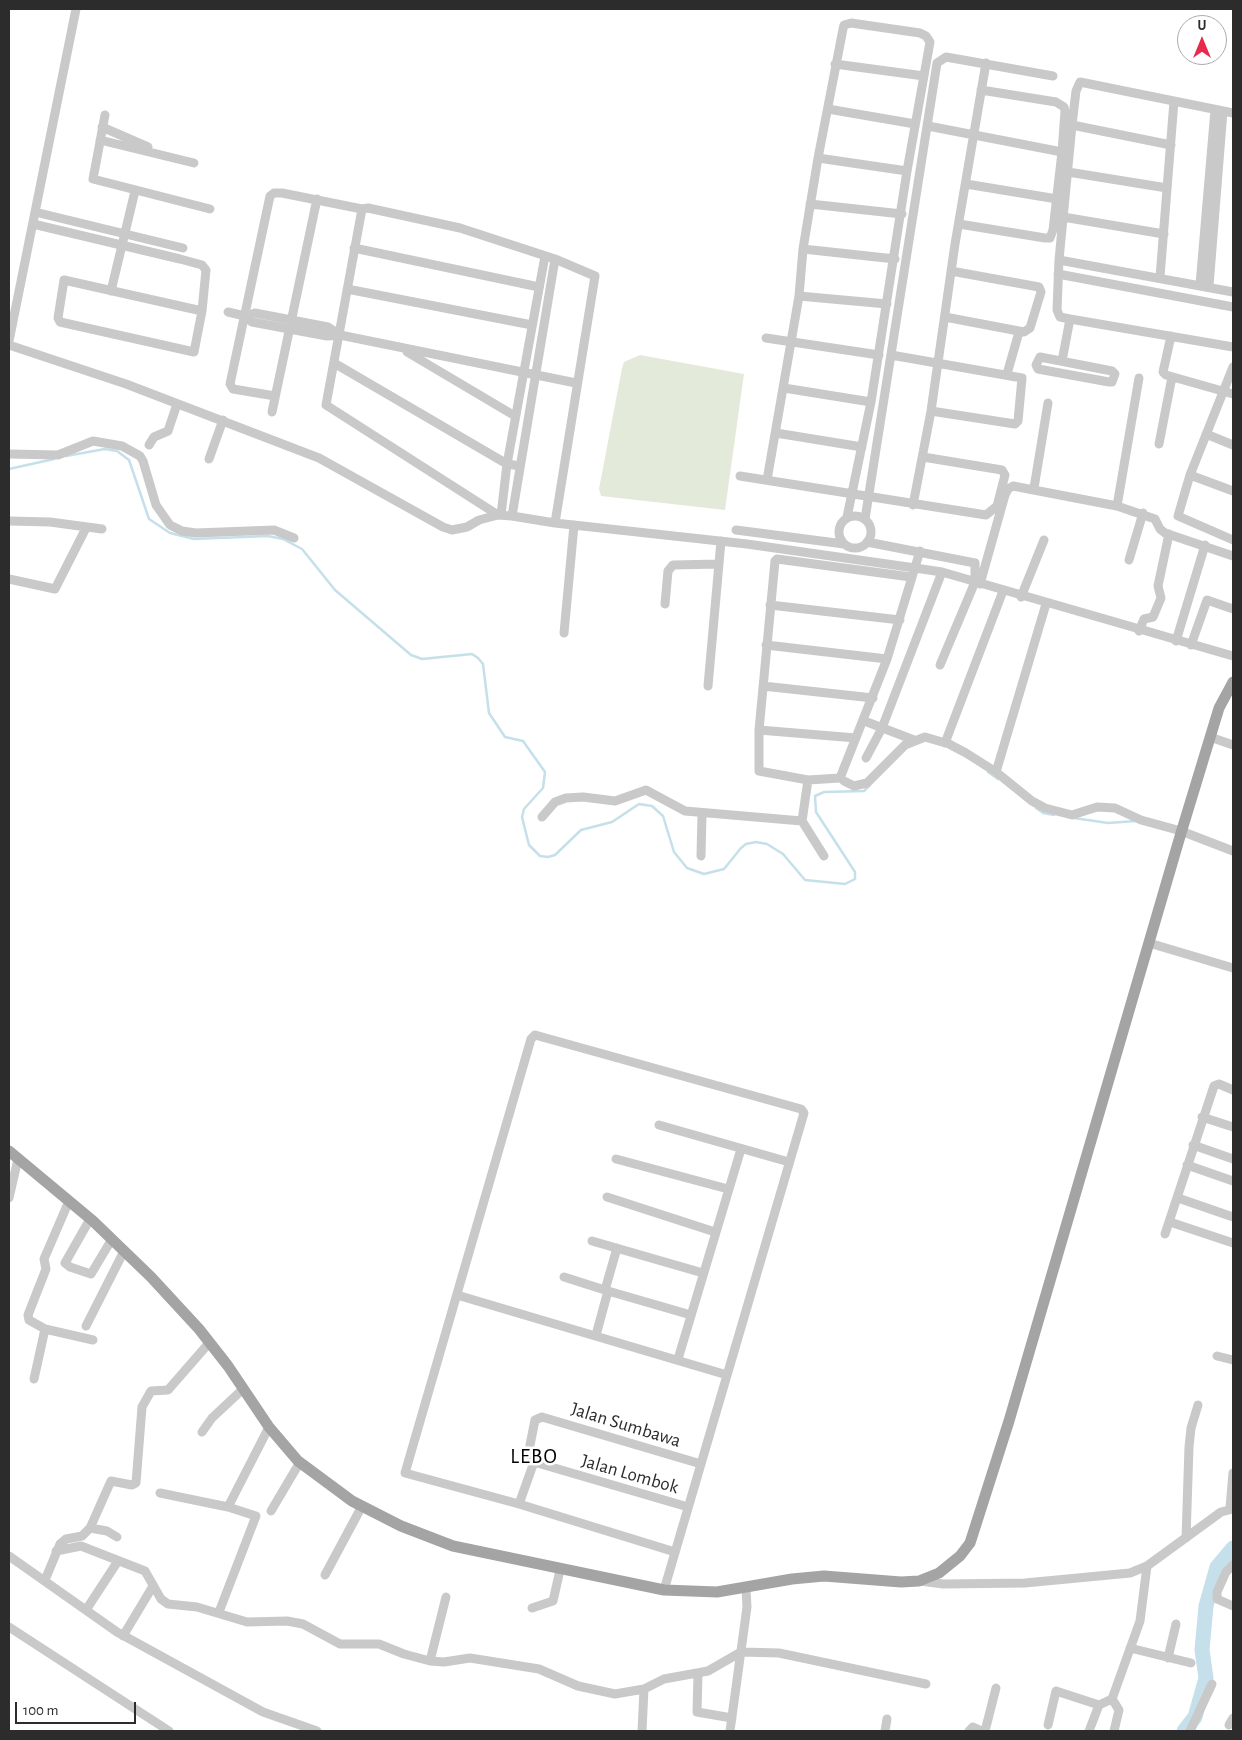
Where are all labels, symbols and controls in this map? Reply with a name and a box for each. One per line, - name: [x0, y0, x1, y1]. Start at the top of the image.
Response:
- north arrow: [1177, 15, 1227, 65]
- text: U: [1198, 19, 1206, 33]
- street label: Jalan Sumbawa: [568, 1397, 684, 1453]
- district label: LEBO: [510, 1444, 558, 1470]
- street label: Jalan Lombok: [579, 1449, 681, 1499]
- scale bar: [18, 1692, 139, 1724]
- text: 100 m: [23, 1703, 58, 1718]

